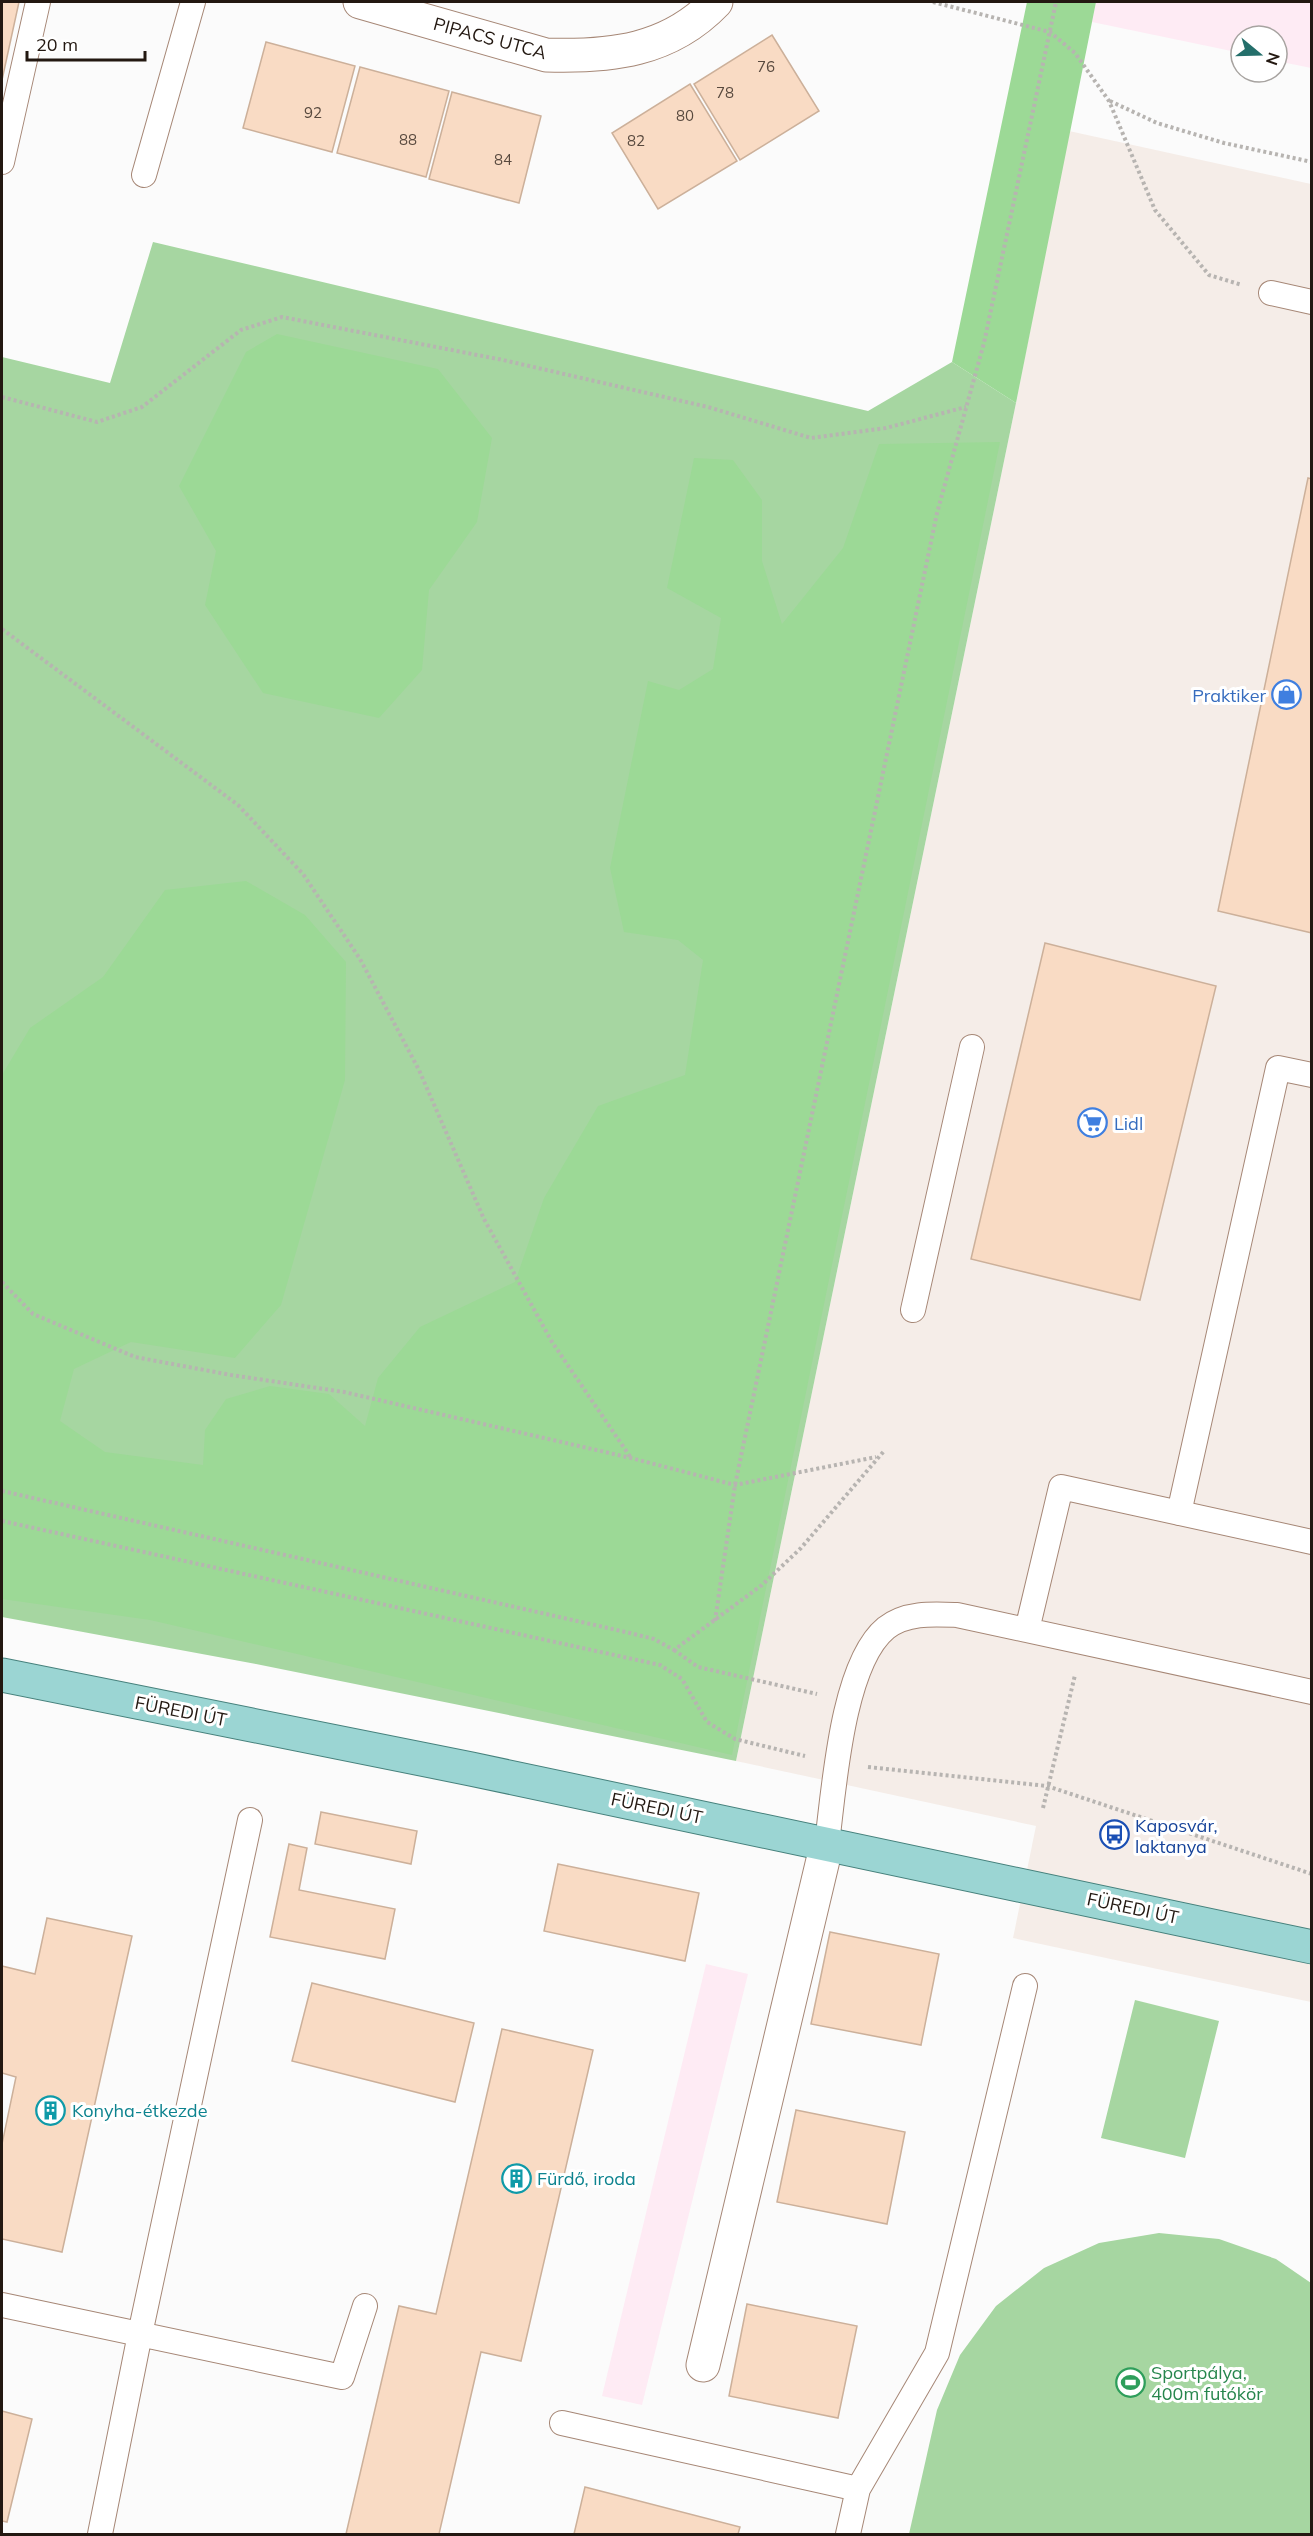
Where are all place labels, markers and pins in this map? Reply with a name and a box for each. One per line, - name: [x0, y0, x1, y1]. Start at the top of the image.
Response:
- shop icon: Praktiker: [1271, 679, 1303, 711]
- place label: Praktiker: [1192, 684, 1266, 707]
- supermarket icon: Lidl: [1077, 1107, 1109, 1139]
- place label: Lidl: [1114, 1112, 1143, 1135]
- place label: Kaposvár, laktanya: [1135, 1814, 1218, 1858]
- bus stop icon: Kaposvár, laktanya: [1098, 1819, 1130, 1851]
- building icon: Konyha-étkezde: [35, 2094, 67, 2126]
- place label: Konyha-étkezde: [72, 2099, 207, 2122]
- building icon: Fürdő, iroda: [500, 2162, 532, 2194]
- place label: Fürdő, iroda: [537, 2167, 636, 2190]
- place label: Sportpálya, 400m futókör: [1151, 2361, 1263, 2405]
- sports icon: Sportpálya, 400m futókör: [1114, 2366, 1146, 2398]

